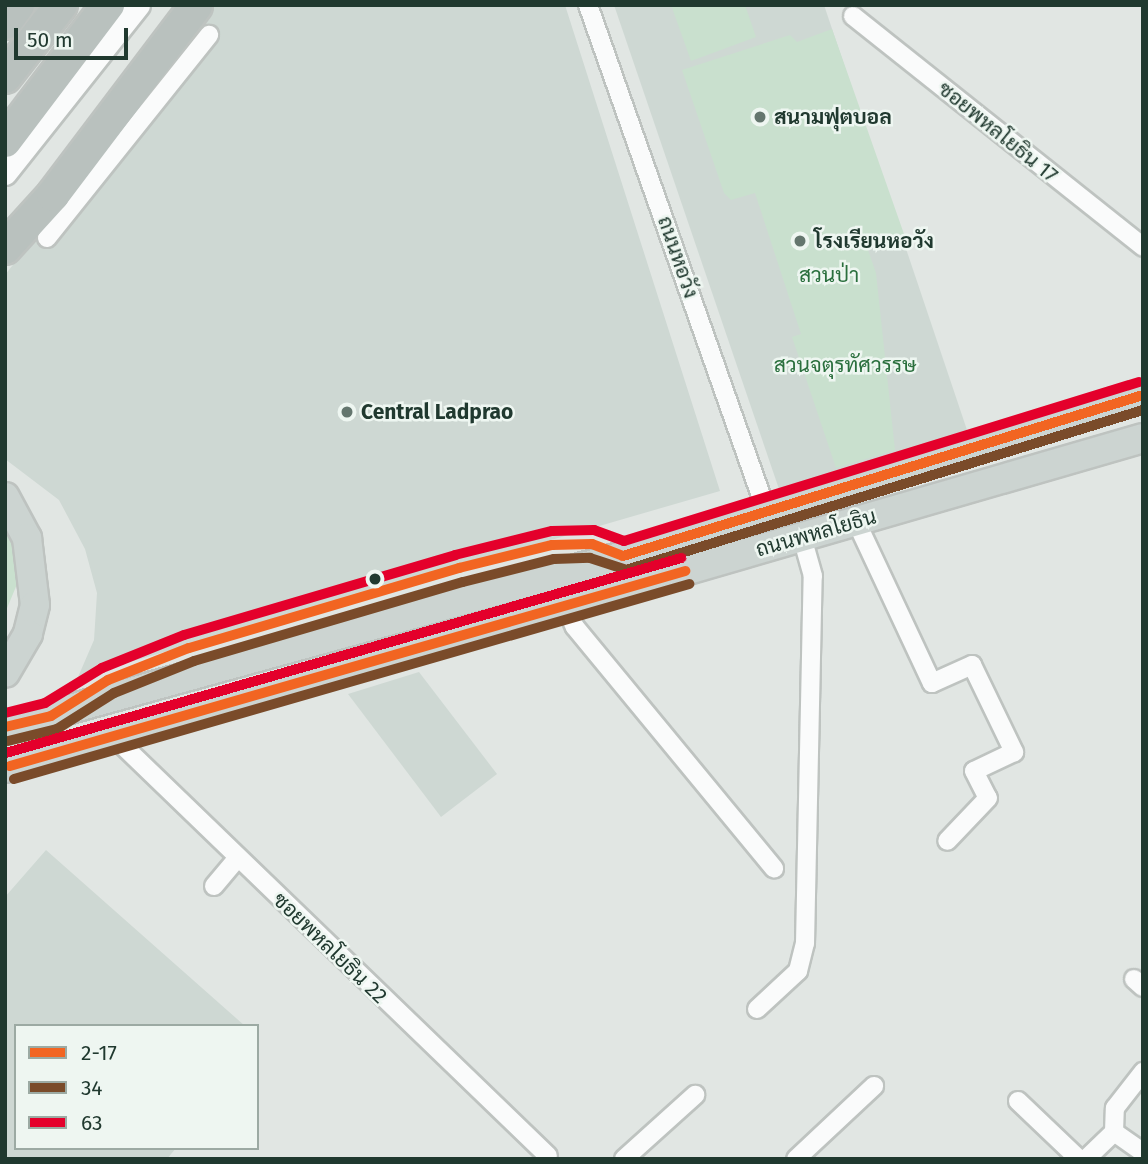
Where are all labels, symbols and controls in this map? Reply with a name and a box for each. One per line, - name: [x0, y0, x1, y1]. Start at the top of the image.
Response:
- scale bar: [18, 14, 131, 58]
- text: 50 m: [27, 27, 73, 53]
- street label: ซอยพหลโยธิน 17: [933, 76, 1063, 188]
- place label: สนามฟุตบอล: [774, 104, 892, 130]
- marker: สนามฟุตบอล: [752, 109, 768, 125]
- street label: ถนนหอวัง: [652, 213, 704, 301]
- place label: โรงเรียนหอวัง: [814, 228, 934, 254]
- marker: โรงเรียนหอวัง: [792, 233, 808, 249]
- park label: สวนป่า: [799, 262, 859, 288]
- park label: สวนจตุรทัศวรรษ: [774, 352, 916, 378]
- place label: Central Ladprao: [361, 399, 513, 425]
- marker: Central Ladprao: [339, 404, 355, 420]
- street label: ถนนพหลโยธิน: [753, 504, 879, 562]
- unlabelled marker: [368, 572, 382, 586]
- street label: ซอยพหลโยธิน 22: [268, 887, 392, 1009]
- legend: [14, 1024, 259, 1150]
- text: 2-17: [81, 1040, 117, 1066]
- text: 34: [81, 1075, 103, 1101]
- text: 63: [81, 1110, 102, 1136]

